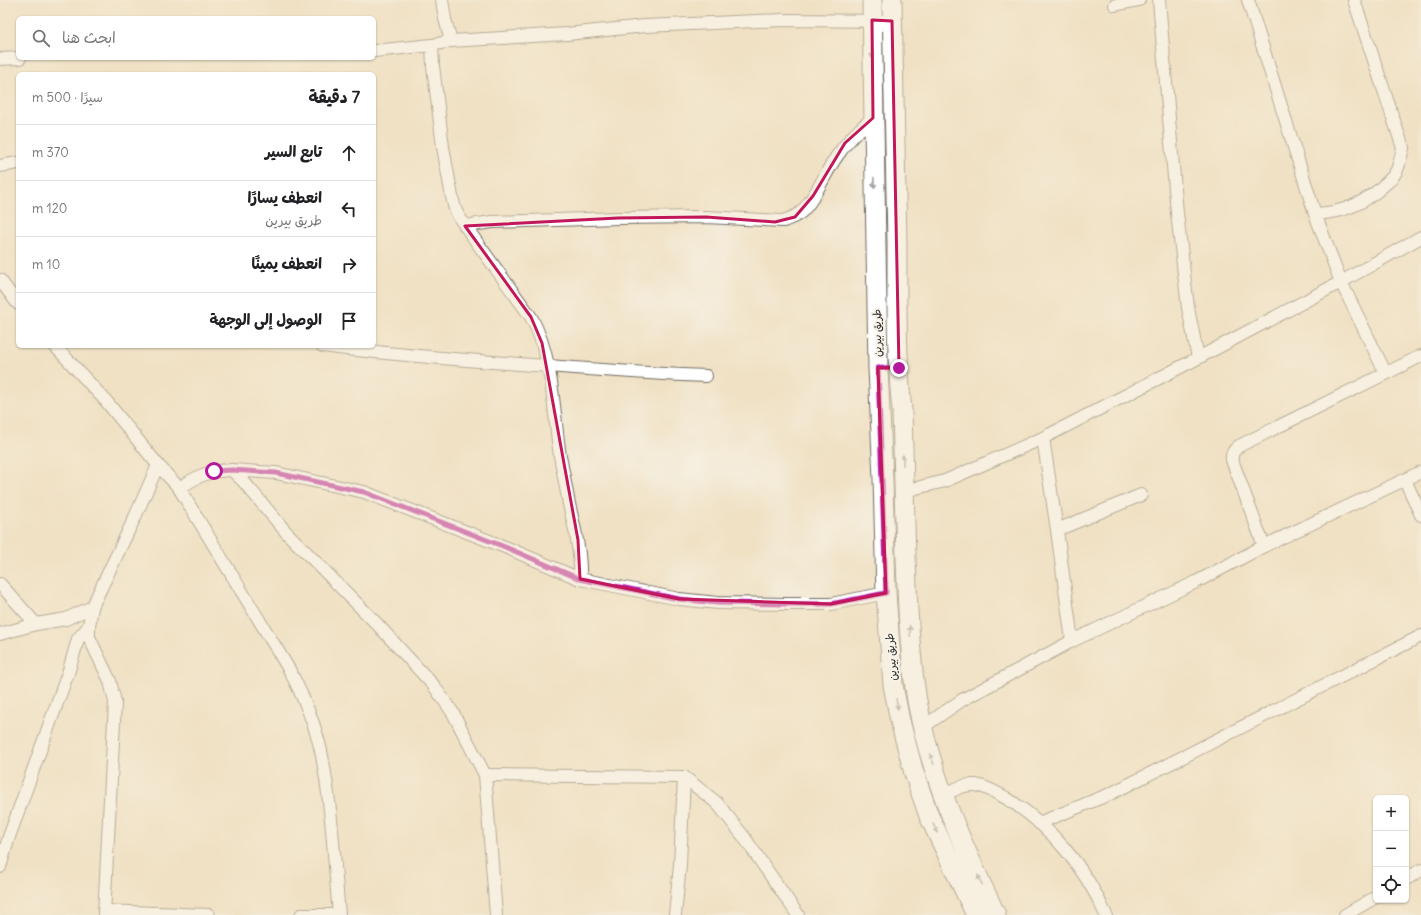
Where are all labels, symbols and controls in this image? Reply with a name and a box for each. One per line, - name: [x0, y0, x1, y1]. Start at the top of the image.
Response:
- search box: [16, 16, 376, 60]
- icon: search: [30, 27, 52, 49]
- text: ابحث هنا: [62, 28, 116, 47]
- one-way arrow: [869, 47, 875, 60]
- text: 7 دقيقة: [308, 86, 360, 108]
- text: سيرًا · 500 m: [32, 89, 103, 106]
- text: تابع السير: [265, 142, 322, 161]
- icon: ahead: [338, 142, 360, 164]
- text: 370 m: [32, 144, 69, 161]
- one-way arrow: [871, 177, 877, 190]
- text: انعطف يسارًا: [248, 188, 322, 207]
- icon: left: [338, 198, 360, 220]
- text: 120 m: [32, 200, 67, 217]
- text: طريق بيرين: [265, 212, 322, 229]
- text: انعطف يمينًا: [251, 254, 322, 273]
- icon: right: [338, 254, 360, 276]
- text: 10 m: [32, 256, 60, 273]
- street label: طريق بيرين: [870, 309, 885, 357]
- text: الوصول إلى الوجهة: [209, 310, 322, 329]
- icon: arrive: [338, 310, 360, 332]
- route end: [890, 359, 908, 377]
- one-way arrow: [900, 454, 907, 466]
- route start: [205, 462, 223, 480]
- one-way arrow: [906, 625, 913, 637]
- street label: طريق بيرين: [882, 632, 901, 682]
- one-way arrow: [894, 698, 900, 710]
- one-way arrow: [929, 753, 935, 765]
- map controls: [1373, 795, 1409, 903]
- button: +: [1373, 795, 1409, 831]
- one-way arrow: [932, 823, 938, 834]
- button: −: [1373, 831, 1409, 867]
- button: locate: [1373, 867, 1409, 903]
- one-way arrow: [977, 874, 983, 886]

